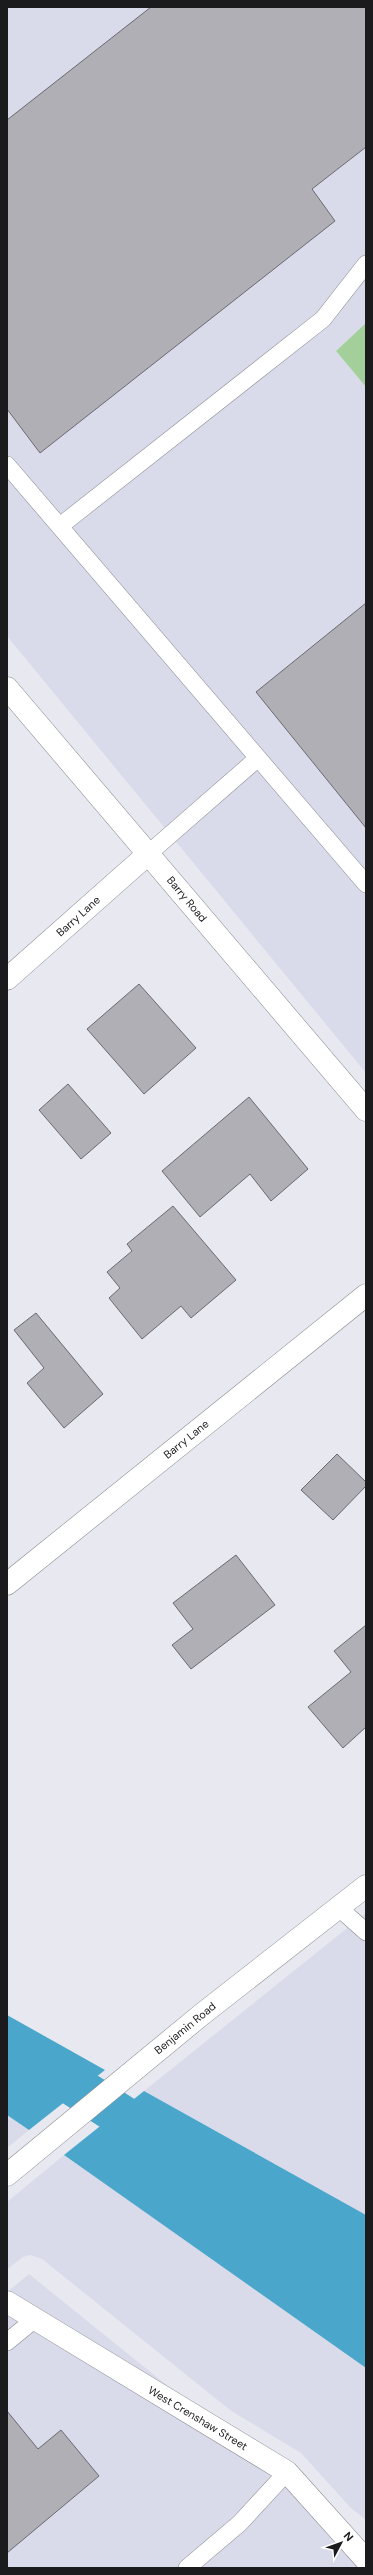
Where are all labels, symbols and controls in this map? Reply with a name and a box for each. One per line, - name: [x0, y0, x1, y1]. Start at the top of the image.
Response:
- street label: Barry Road: [164, 873, 210, 925]
- street label: Barry Lane: [53, 893, 103, 939]
- street label: Barry Lane: [161, 1417, 211, 1461]
- street label: Benjamin Road: [151, 1999, 219, 2057]
- street label: West Crenshaw Street: [146, 2383, 250, 2453]
- north arrow: [321, 2523, 361, 2563]
- text: N: [341, 2529, 356, 2544]

